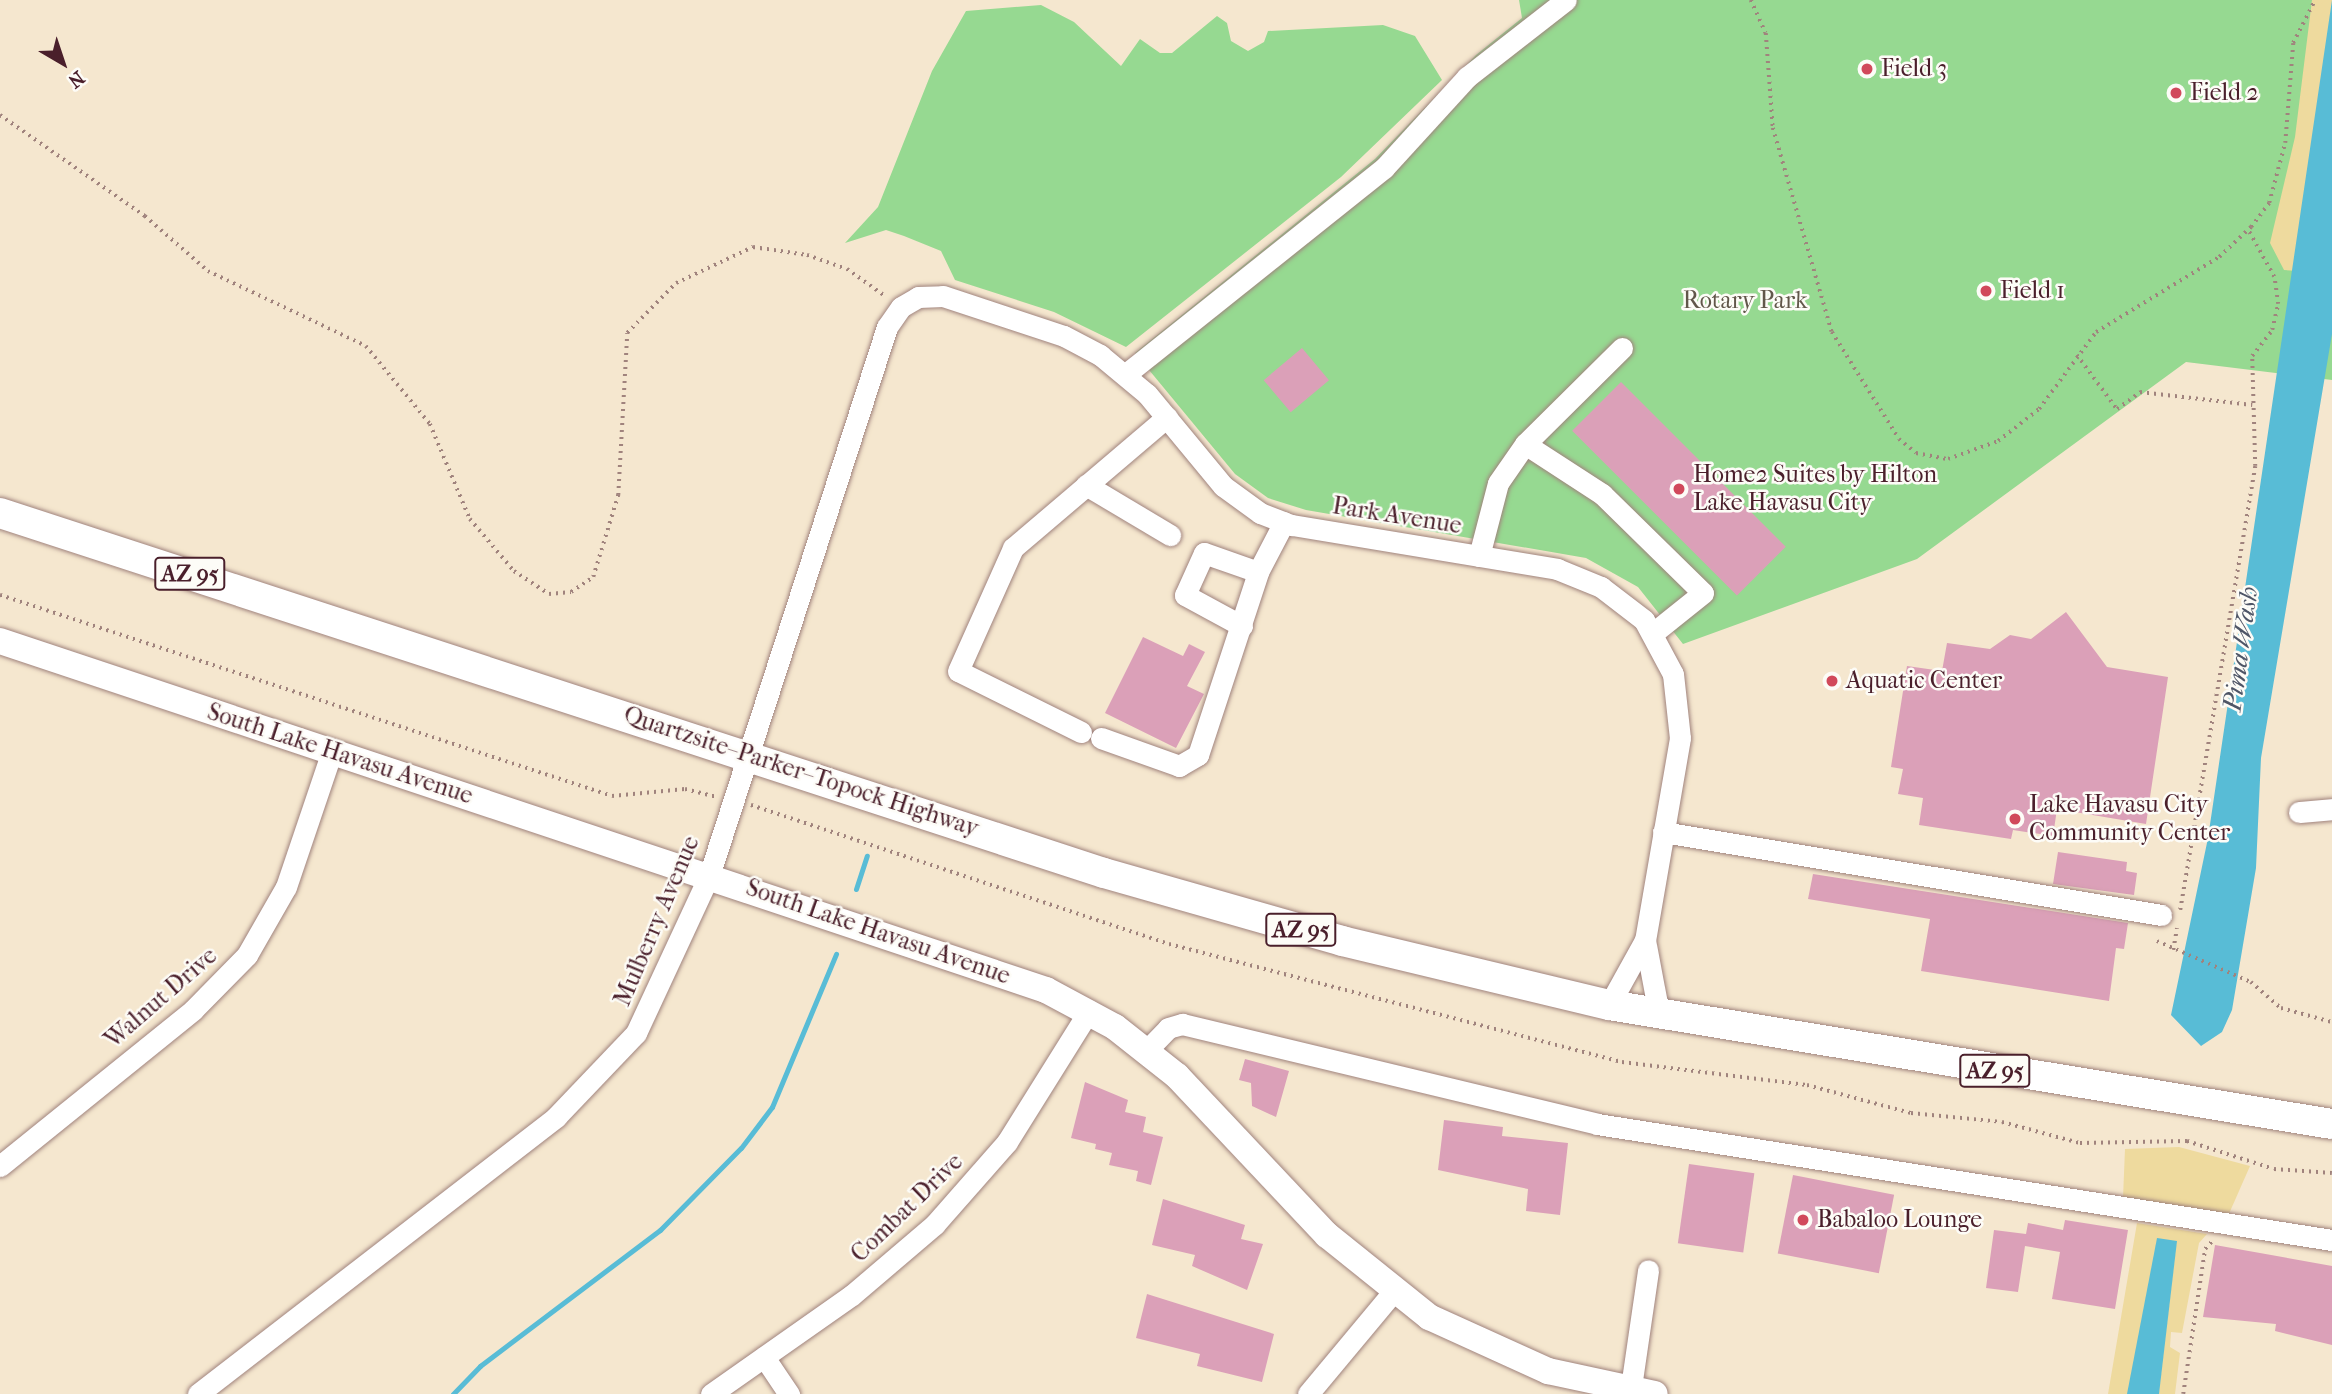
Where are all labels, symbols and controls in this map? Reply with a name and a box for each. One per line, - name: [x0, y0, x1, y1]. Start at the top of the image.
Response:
- north arrow: [28, 28, 98, 98]
- place label: Field 3: [1881, 55, 1947, 83]
- marker: Field 3: [1859, 61, 1875, 77]
- text: N: [64, 66, 89, 92]
- place label: Field 2: [2190, 79, 2259, 107]
- marker: Field 2: [2168, 85, 2184, 101]
- place label: Field 1: [2000, 277, 2065, 305]
- marker: Field 1: [1978, 283, 1994, 299]
- park label: Rotary Park: [1683, 287, 1807, 315]
- place label: Home2 Suites by Hilton Lake Havasu City: [1693, 461, 1937, 517]
- marker: Home2 Suites by Hilton Lake Havasu City: [1671, 481, 1687, 497]
- street label: Park Avenue: [1330, 492, 1464, 540]
- road number: AZ 95: [153, 554, 227, 594]
- water label: Pima Wash: [2217, 585, 2265, 713]
- place label: Aquatic Center: [1846, 667, 2002, 695]
- marker: Aquatic Center: [1824, 673, 1840, 689]
- street label: South Lake Havasu Avenue: [204, 697, 476, 811]
- street label: Quartzsite–Parker–Topock Highway: [620, 701, 982, 843]
- place label: Lake Havasu City Community Center: [2029, 791, 2230, 847]
- marker: Lake Havasu City Community Center: [2007, 811, 2023, 827]
- street label: Mulberry Avenue: [608, 832, 706, 1010]
- street label: South Lake Havasu Avenue: [742, 873, 1014, 991]
- road number: AZ 95: [1264, 911, 1338, 950]
- street label: Walnut Drive: [99, 941, 223, 1055]
- road number: AZ 95: [1958, 1052, 2032, 1090]
- street label: Combat Drive: [845, 1148, 969, 1268]
- place label: Babaloo Lounge: [1817, 1206, 1982, 1234]
- marker: Babaloo Lounge: [1795, 1212, 1811, 1228]

